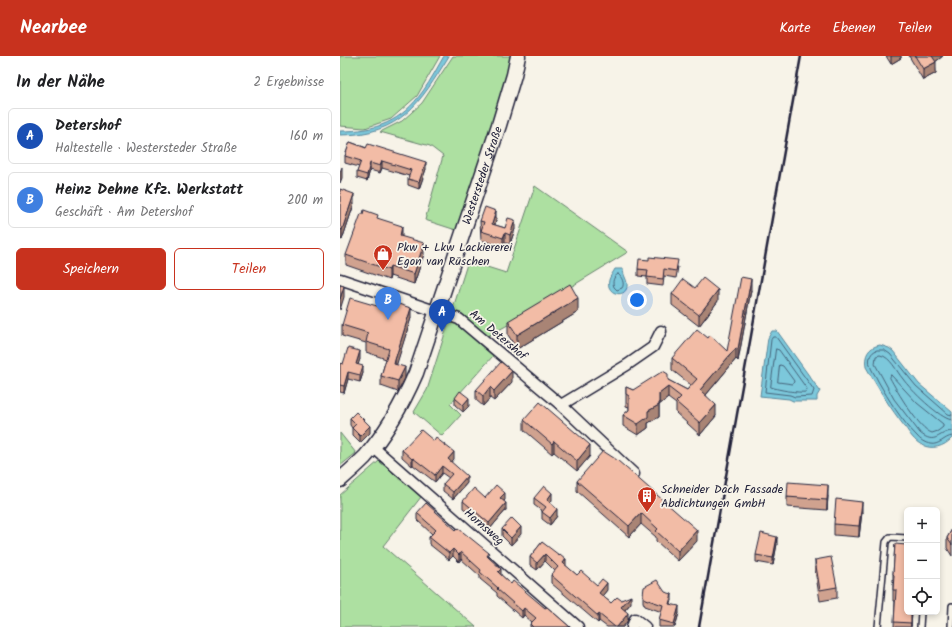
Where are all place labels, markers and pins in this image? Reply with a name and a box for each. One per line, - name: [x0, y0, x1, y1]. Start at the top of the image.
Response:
- place label: Pkw + Lkw Lackiererei Egon van Rüschen: [397, 238, 513, 271]
- shop icon: Pkw + Lkw Lackiererei Egon van Rüschen: [372, 243, 394, 271]
- pin: B: [375, 287, 401, 320]
- pin: A: [429, 299, 455, 332]
- place label: Schneider Dach Fassade Abdichtungen GmbH: [661, 480, 784, 513]
- building icon: Schneider Dach Fassade Abdichtungen GmbH: [636, 485, 658, 513]

